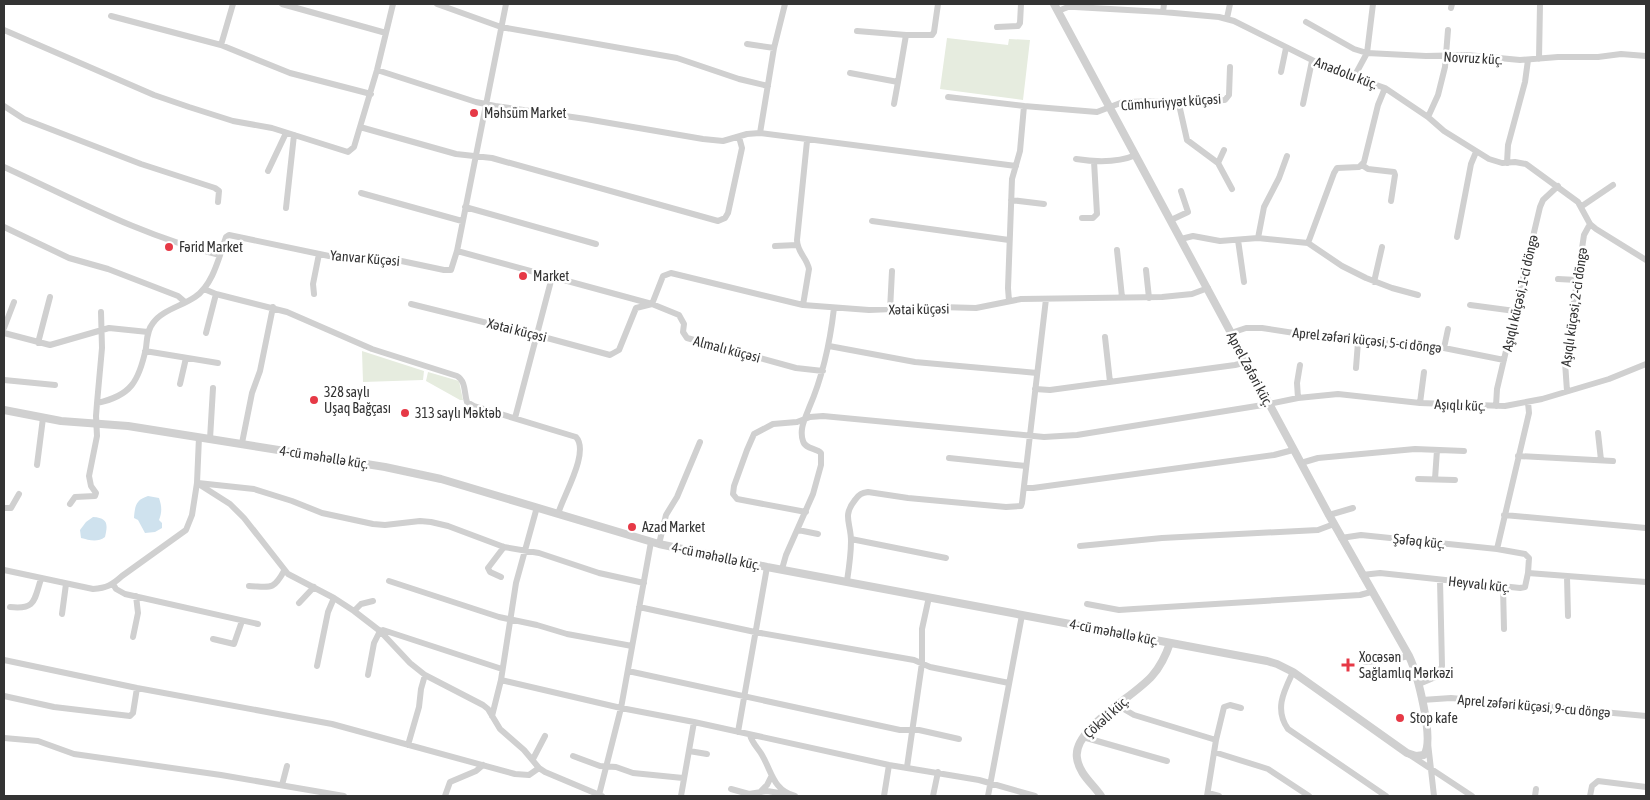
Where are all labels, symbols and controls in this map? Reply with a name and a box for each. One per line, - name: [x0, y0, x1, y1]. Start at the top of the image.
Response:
- street label: Novruz küç.: [1443, 48, 1503, 68]
- street label: Anadolu küç.: [1312, 54, 1380, 92]
- street label: Cümhuriyyət küçəsi: [1120, 91, 1222, 113]
- place label: Məhsüm Market: [484, 105, 567, 121]
- marker: Məhsüm Market: [468, 107, 480, 119]
- street label: Aşıqlı küçəsi, 1-ci döngə: [1499, 233, 1541, 353]
- place label: Fərid Market: [179, 239, 243, 255]
- marker: Fərid Market: [163, 241, 175, 253]
- street label: Aşıqlı küçəsi, 2-ci döngə: [1558, 246, 1590, 368]
- street label: Yanvar Küçəsi: [329, 247, 401, 269]
- place label: Market: [533, 268, 569, 284]
- marker: Market: [517, 270, 529, 282]
- street label: Xətai küçəsi: [888, 300, 950, 318]
- street label: Xətai küçəsi: [486, 315, 548, 345]
- street label: Aprel zəfəri küçəsi, 5-ci döngə: [1292, 324, 1442, 356]
- street label: Aprel Zəfəri küç.: [1224, 329, 1276, 409]
- street label: Almalı küçəsi: [692, 332, 762, 366]
- place label: 328 saylı Uşaq Bağçası: [324, 384, 391, 416]
- marker: 328 saylı Uşaq Bağçası: [308, 394, 320, 406]
- street label: Aşıqlı küç.: [1434, 396, 1486, 414]
- place label: 313 saylı Məktəb: [415, 405, 502, 421]
- marker: 313 saylı Məktəb: [399, 407, 411, 419]
- street label: 4-cü məhəllə küç.: [278, 442, 370, 472]
- place label: Azad Market: [642, 519, 705, 535]
- marker: Azad Market: [626, 521, 638, 533]
- street label: Şəfəq küç.: [1393, 530, 1445, 552]
- street label: 4-cü məhəllə küç.: [670, 539, 762, 573]
- street label: Heyvalı küç.: [1447, 573, 1511, 595]
- street label: 4-cü məhəllə küç.: [1068, 616, 1160, 648]
- place label: Xocəsən Sağlamlıq Mərkəzi: [1359, 649, 1453, 681]
- marker: Xocəsən Sağlamlıq Mərkəzi: [1341, 658, 1355, 672]
- street label: Aprel zəfəri küçəsi, 9-cu döngə: [1457, 691, 1611, 721]
- street label: Çökəli küç.: [1080, 693, 1132, 741]
- place label: Stop kafe: [1410, 710, 1458, 726]
- marker: Stop kafe: [1394, 712, 1406, 724]

